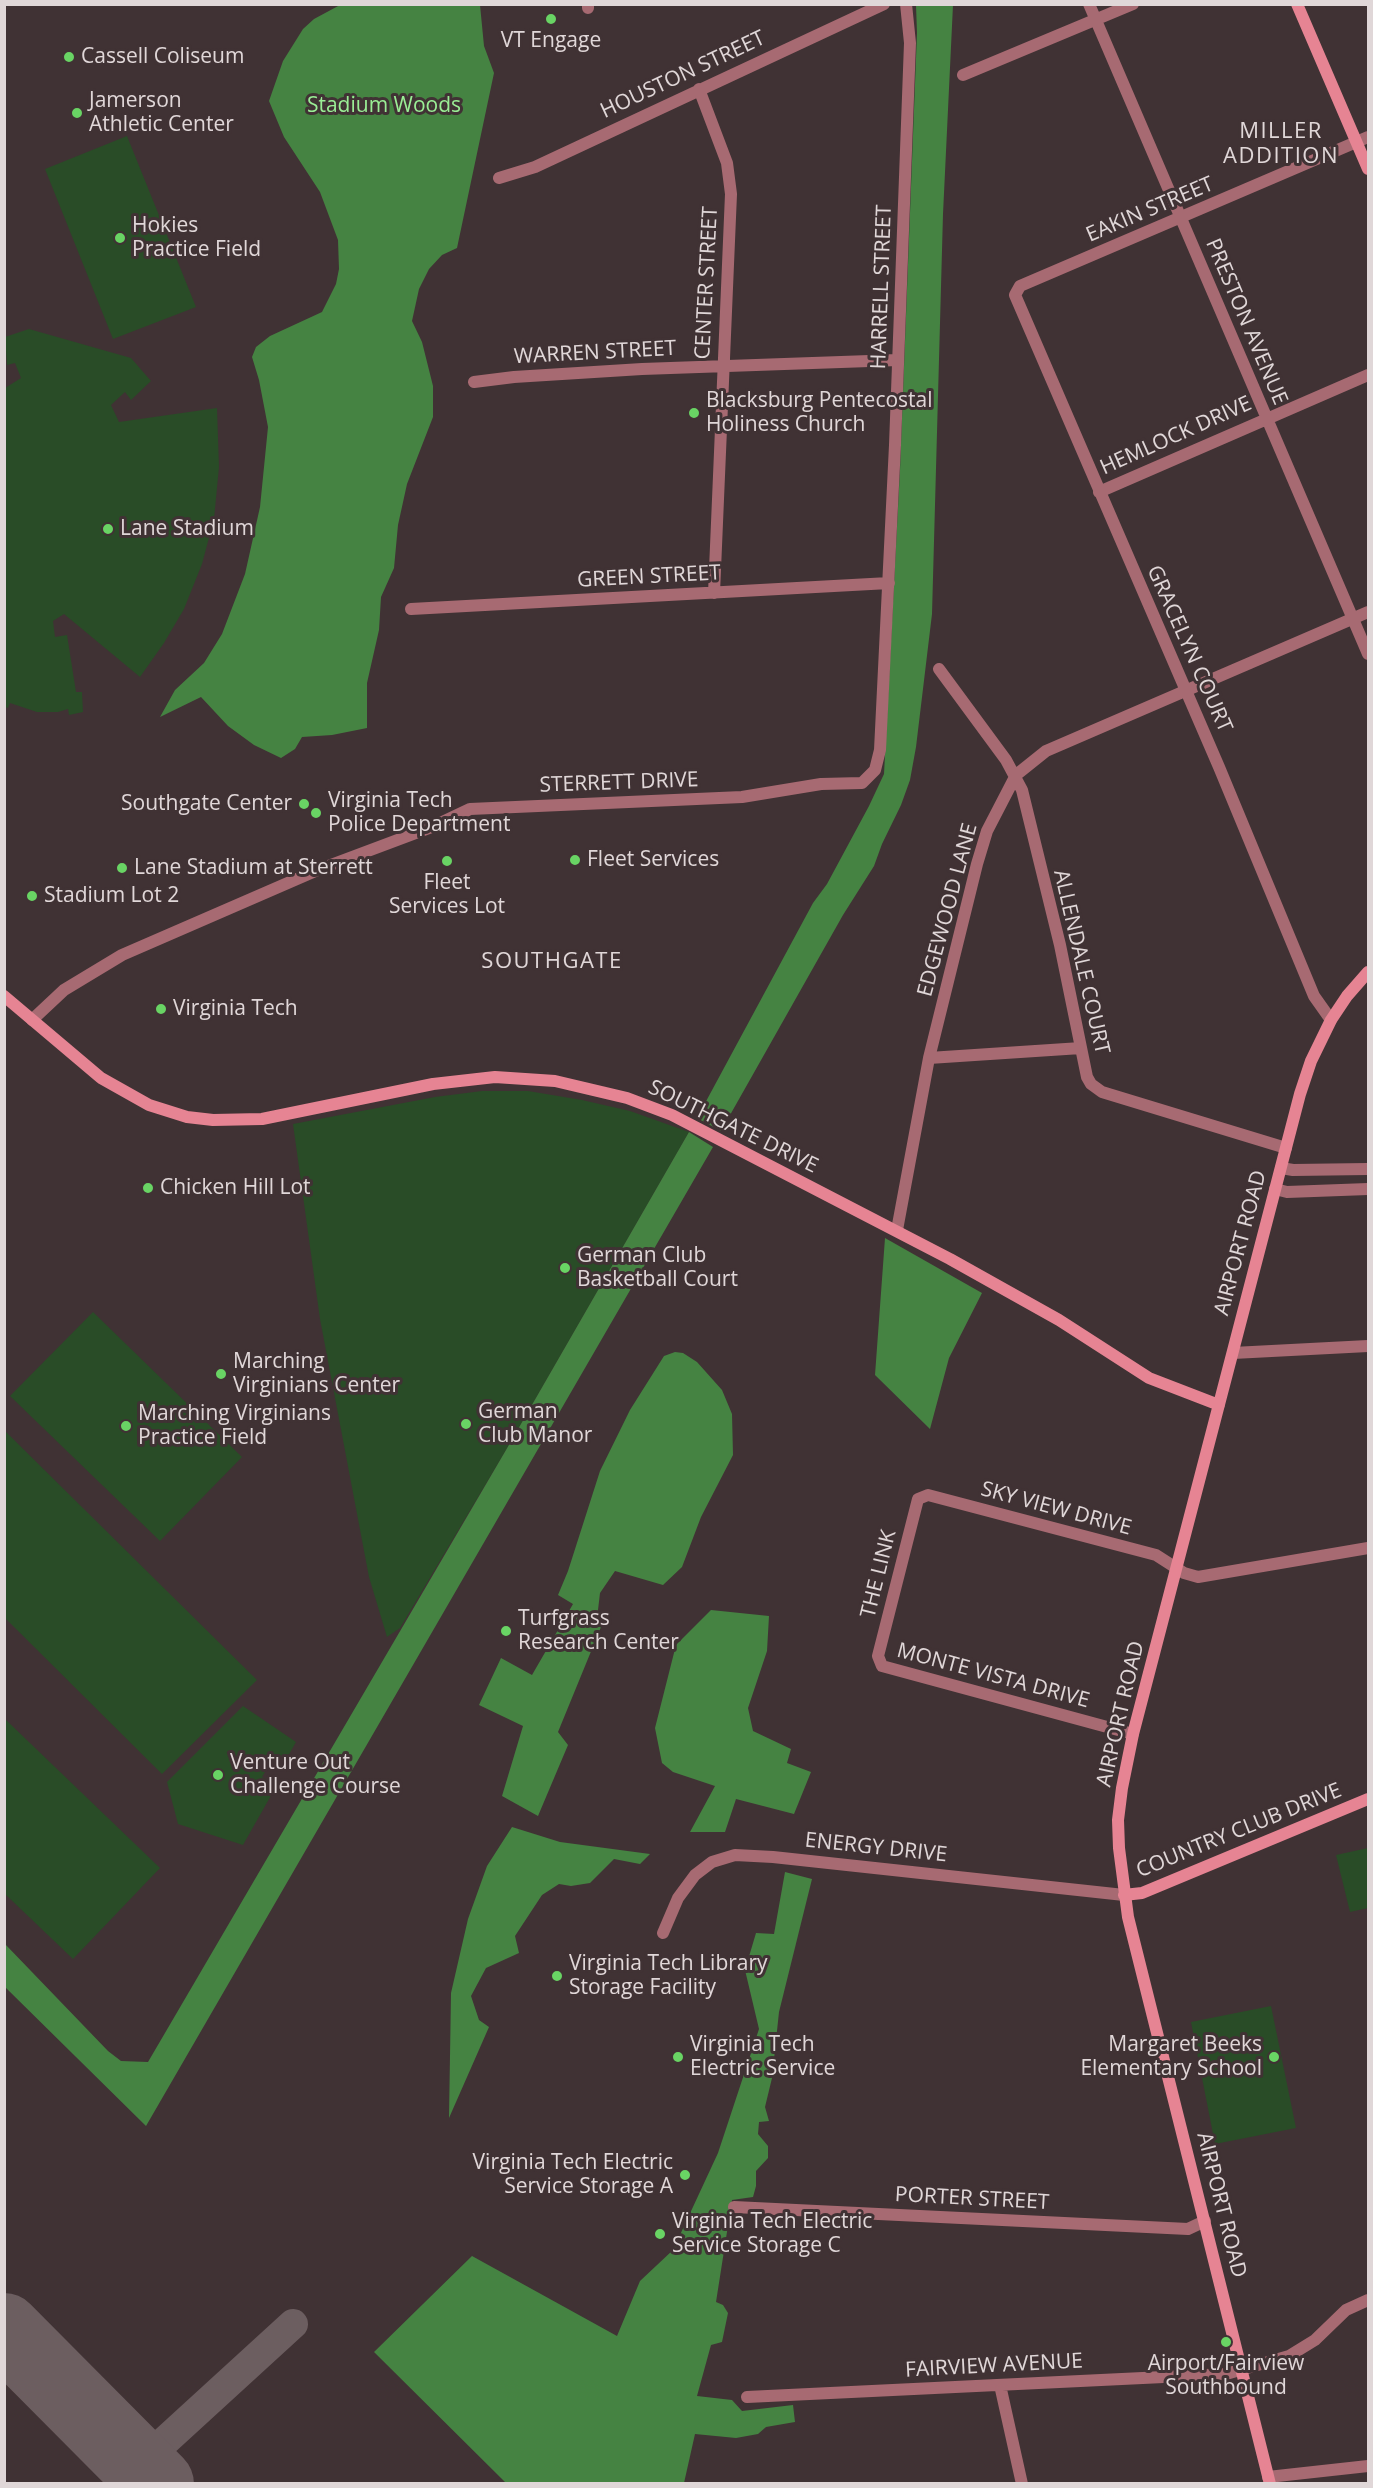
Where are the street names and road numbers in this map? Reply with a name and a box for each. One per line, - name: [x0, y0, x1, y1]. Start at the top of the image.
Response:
- street label: HOUSTON STREET: [597, 26, 769, 124]
- street label: EAKIN STREET: [1083, 172, 1217, 248]
- street label: HARRELL STREET: [867, 204, 897, 370]
- street label: CENTER STREET: [690, 206, 724, 360]
- street label: PRESTON AVENUE: [1200, 235, 1292, 409]
- street label: WARREN STREET: [513, 336, 677, 370]
- street label: HEMLOCK DRIVE: [1096, 391, 1256, 481]
- street label: GREEN STREET: [577, 561, 721, 593]
- street label: GRACELYN COURT: [1141, 562, 1237, 736]
- street label: STERRETT DRIVE: [539, 768, 699, 798]
- street label: EDGEWOOD LANE: [913, 821, 983, 999]
- street label: ALLENDALE COURT: [1048, 867, 1114, 1057]
- street label: SOUTHGATE DRIVE: [644, 1075, 822, 1179]
- street label: AIRPORT ROAD: [1210, 1168, 1272, 1318]
- street label: SKY VIEW DRIVE: [978, 1477, 1134, 1541]
- street label: THE LINK: [856, 1527, 902, 1621]
- street label: MONTE VISTA DRIVE: [894, 1638, 1092, 1714]
- street label: AIRPORT ROAD: [1092, 1639, 1150, 1789]
- street label: COUNTRY CLUB DRIVE: [1133, 1778, 1345, 1884]
- street label: ENERGY DRIVE: [804, 1828, 948, 1868]
- street label: AIRPORT ROAD: [1191, 2130, 1251, 2280]
- street label: PORTER STREET: [894, 2182, 1050, 2216]
- street label: FAIRVIEW AVENUE: [904, 2349, 1084, 2383]

